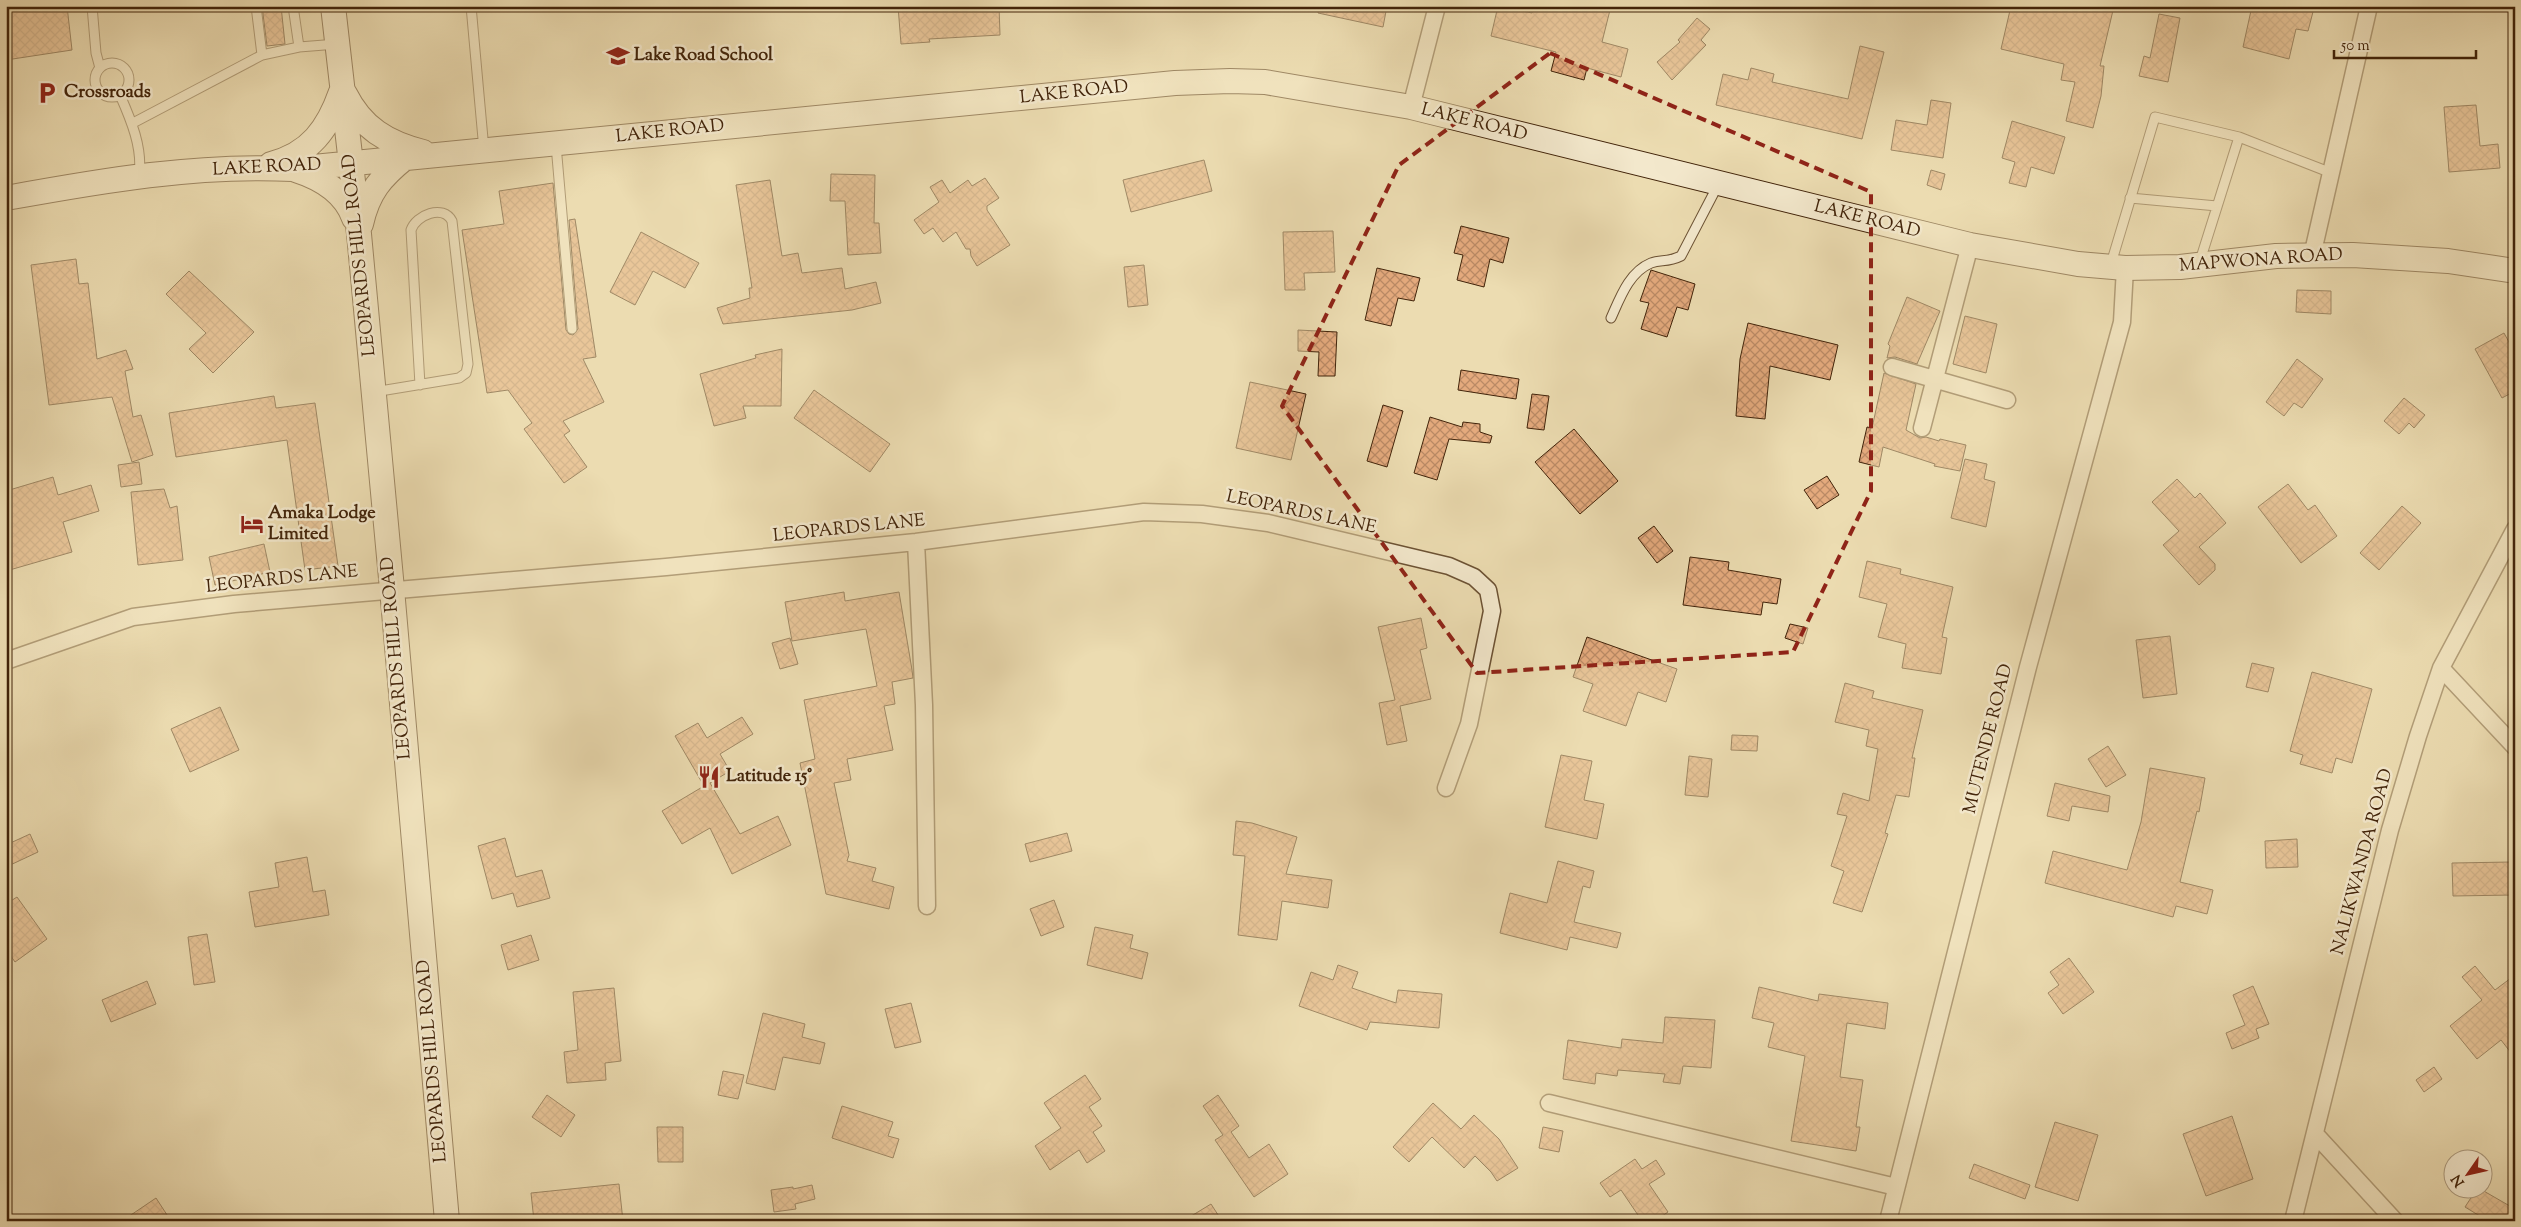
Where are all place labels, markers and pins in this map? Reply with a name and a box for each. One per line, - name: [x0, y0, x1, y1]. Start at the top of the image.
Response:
- school or university icon: Lake Road School: [605, 43, 631, 69]
- place label: Lake Road School: [634, 43, 774, 69]
- parking icon: Crossroads: [34, 80, 60, 106]
- place label: Crossroads: [64, 80, 151, 106]
- place label: Amaka Lodge Limited: [268, 501, 376, 548]
- hotel icon: Amaka Lodge Limited: [239, 511, 265, 537]
- restaurant icon: Latitude 15°: [696, 764, 722, 790]
- place label: Latitude 15°: [726, 764, 812, 790]

